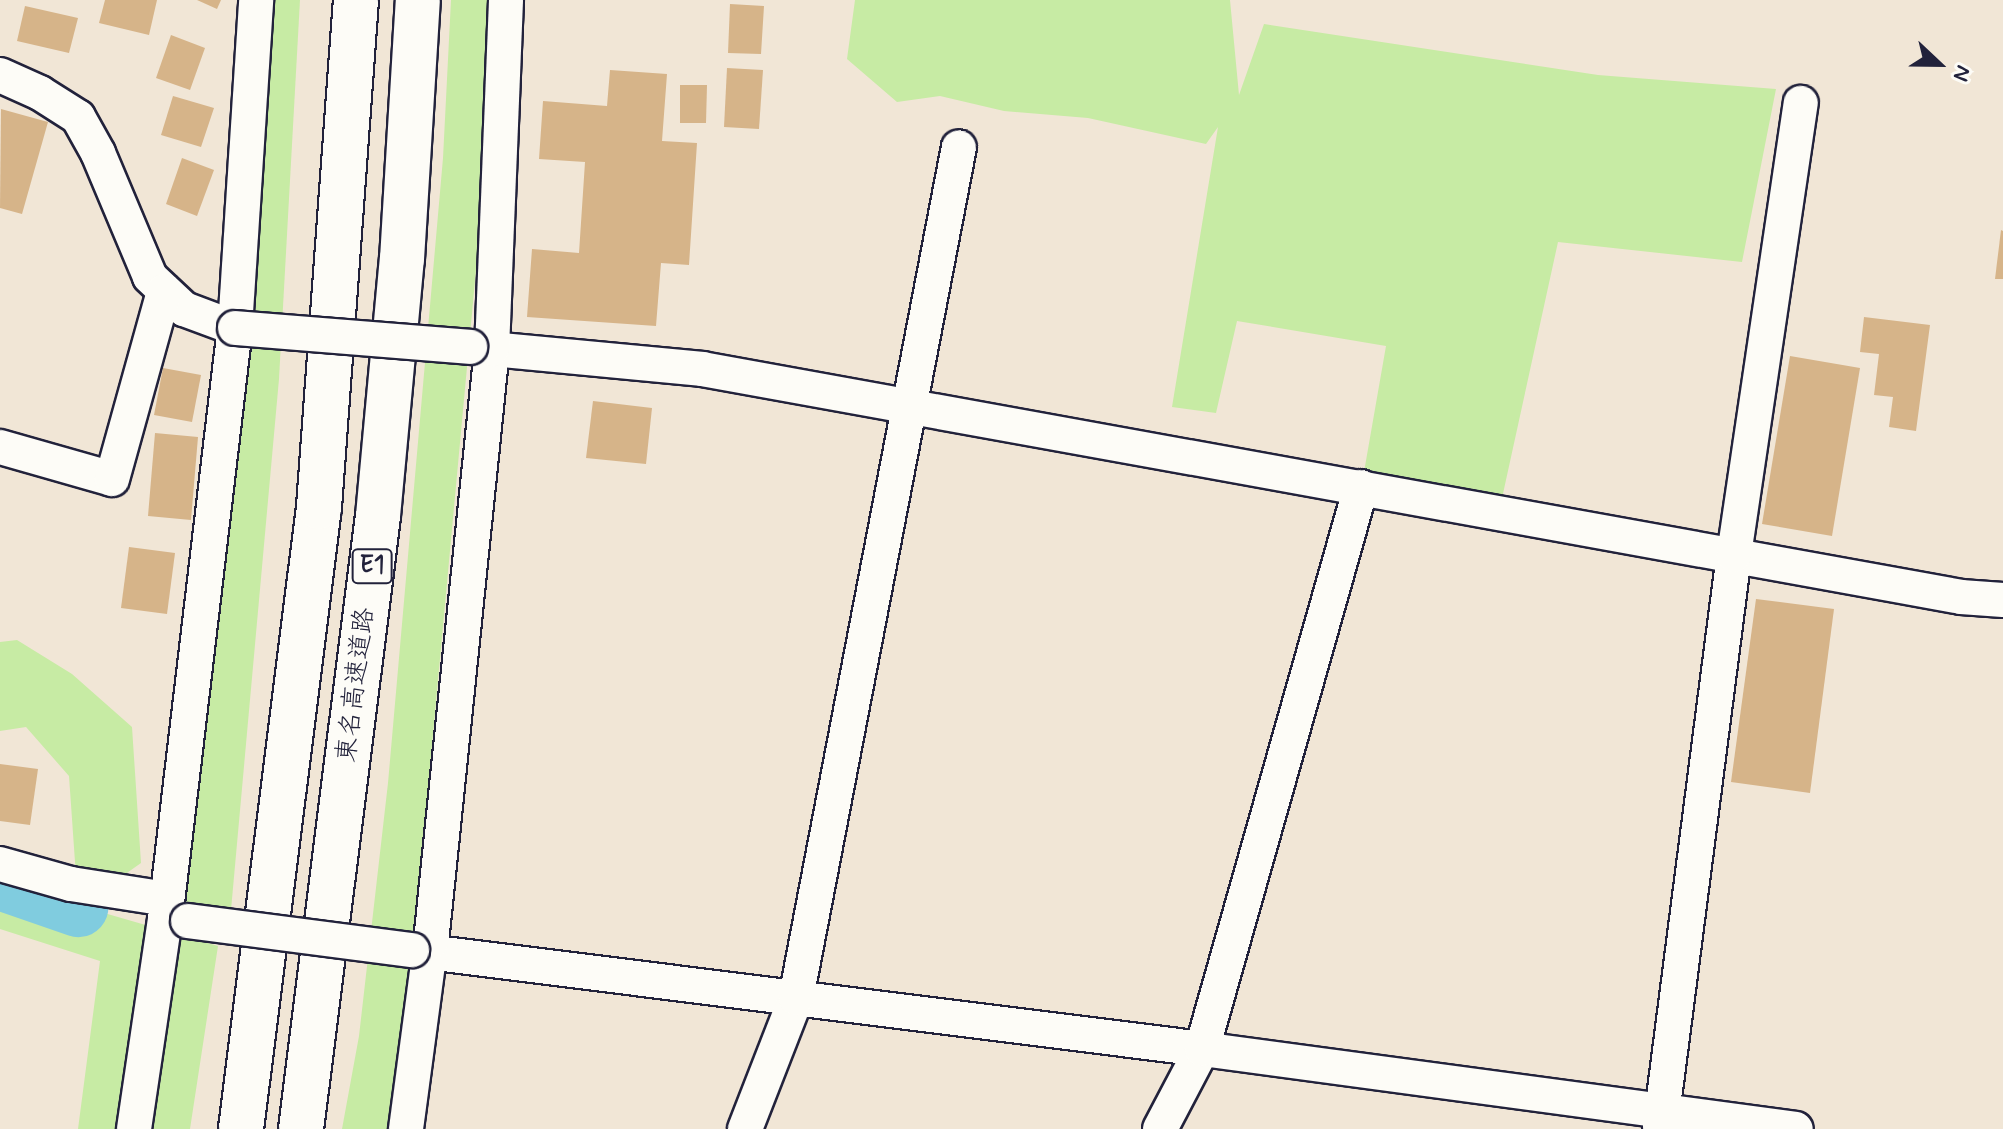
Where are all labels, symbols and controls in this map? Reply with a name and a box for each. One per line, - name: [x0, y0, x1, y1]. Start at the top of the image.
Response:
- north arrow: [1899, 24, 1979, 104]
- text: N: [1946, 61, 1977, 85]
- road number: E1: [350, 546, 394, 586]
- street label: 東名高速道路: [332, 606, 382, 764]

